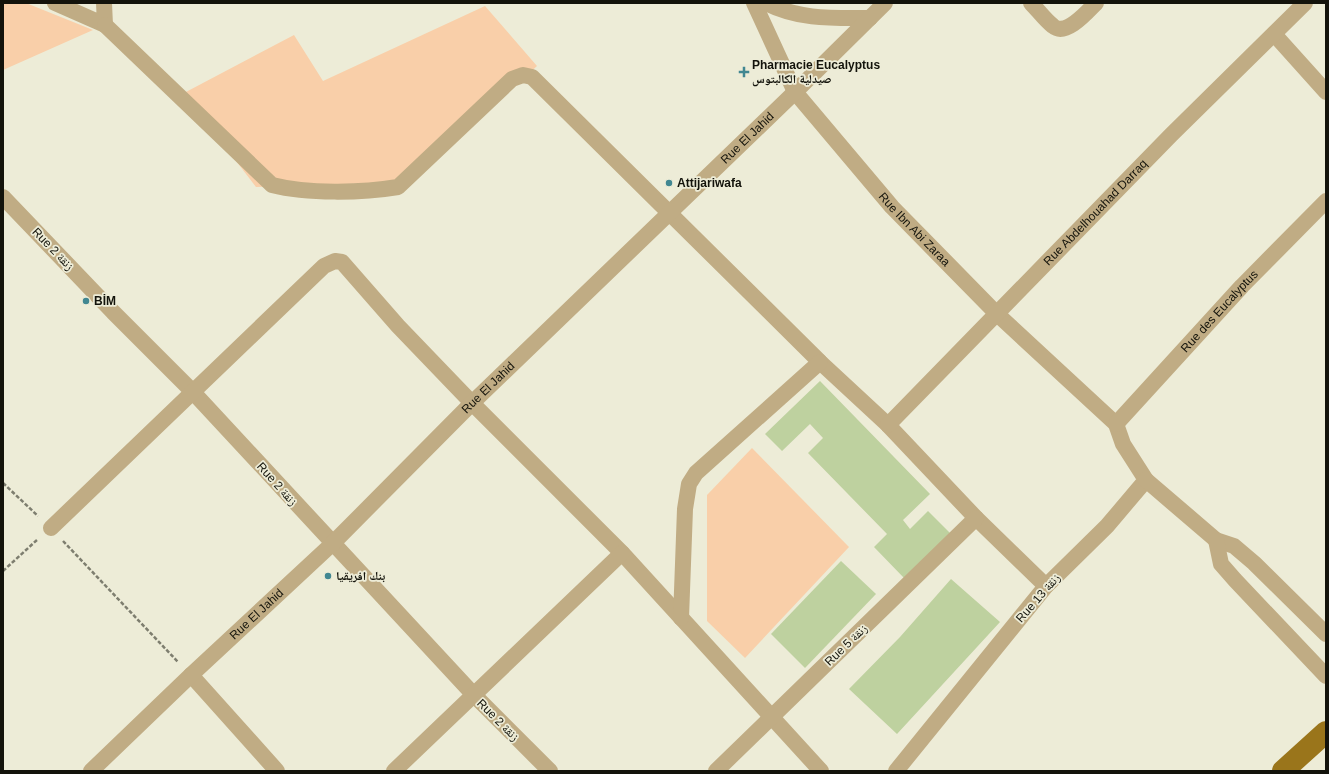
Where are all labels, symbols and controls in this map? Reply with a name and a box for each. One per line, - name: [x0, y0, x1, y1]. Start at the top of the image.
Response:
- place label: Pharmacie Eucalyptus صيدلية الكالبتوس: [752, 58, 880, 87]
- marker: Pharmacie Eucalyptus صيدلية الكالبتوس: [739, 67, 749, 77]
- street label: Rue El Jahid: [718, 109, 777, 167]
- street label: Rue Abdelhouahad Darraq: [1041, 157, 1150, 268]
- place label: Attijariwafa: [677, 176, 742, 190]
- marker: Attijariwafa: [664, 178, 674, 188]
- street label: Rue Ibn Abi Zaraa: [876, 190, 953, 269]
- street label: Rue 2 زنقة: [29, 225, 77, 273]
- street label: Rue des Eucalyptus: [1178, 267, 1261, 355]
- place label: BİM: [94, 293, 116, 308]
- marker: BİM: [81, 296, 91, 306]
- street label: Rue El Jahid: [459, 359, 517, 416]
- street label: Rue 2 زنقة: [254, 459, 300, 509]
- place label: بنك افريقيا: [336, 569, 385, 583]
- street label: Rue 13 زنقة: [1013, 570, 1063, 625]
- marker: بنك افريقيا: [323, 571, 333, 581]
- street label: Rue El Jahid: [227, 586, 286, 642]
- street label: Rue 5 زنقة: [822, 621, 870, 669]
- street label: Rue 2 زنقة: [474, 696, 522, 744]

